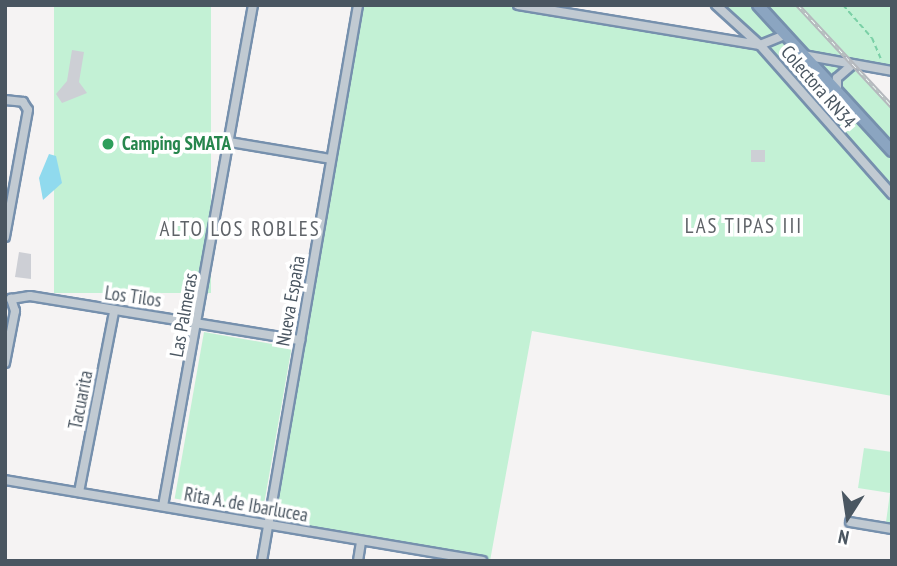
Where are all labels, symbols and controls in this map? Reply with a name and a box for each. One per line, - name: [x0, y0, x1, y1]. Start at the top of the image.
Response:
- street label: Colectora RN34: [776, 41, 860, 133]
- place label: Camping SMATA: [122, 133, 231, 155]
- marker: Camping SMATA: [100, 136, 116, 152]
- district label: LAS TIPAS III: [686, 213, 802, 239]
- district label: ALTO LOS ROBLES: [161, 216, 319, 242]
- street label: Nueva España: [272, 254, 310, 348]
- street label: Las Palmeras: [165, 271, 203, 359]
- street label: Los Tilos: [103, 282, 163, 312]
- street label: Tacuarita: [64, 369, 98, 431]
- north arrow: [813, 482, 883, 552]
- street label: Rita A. de Ibarlucea: [181, 483, 311, 527]
- text: N: [836, 525, 851, 550]

